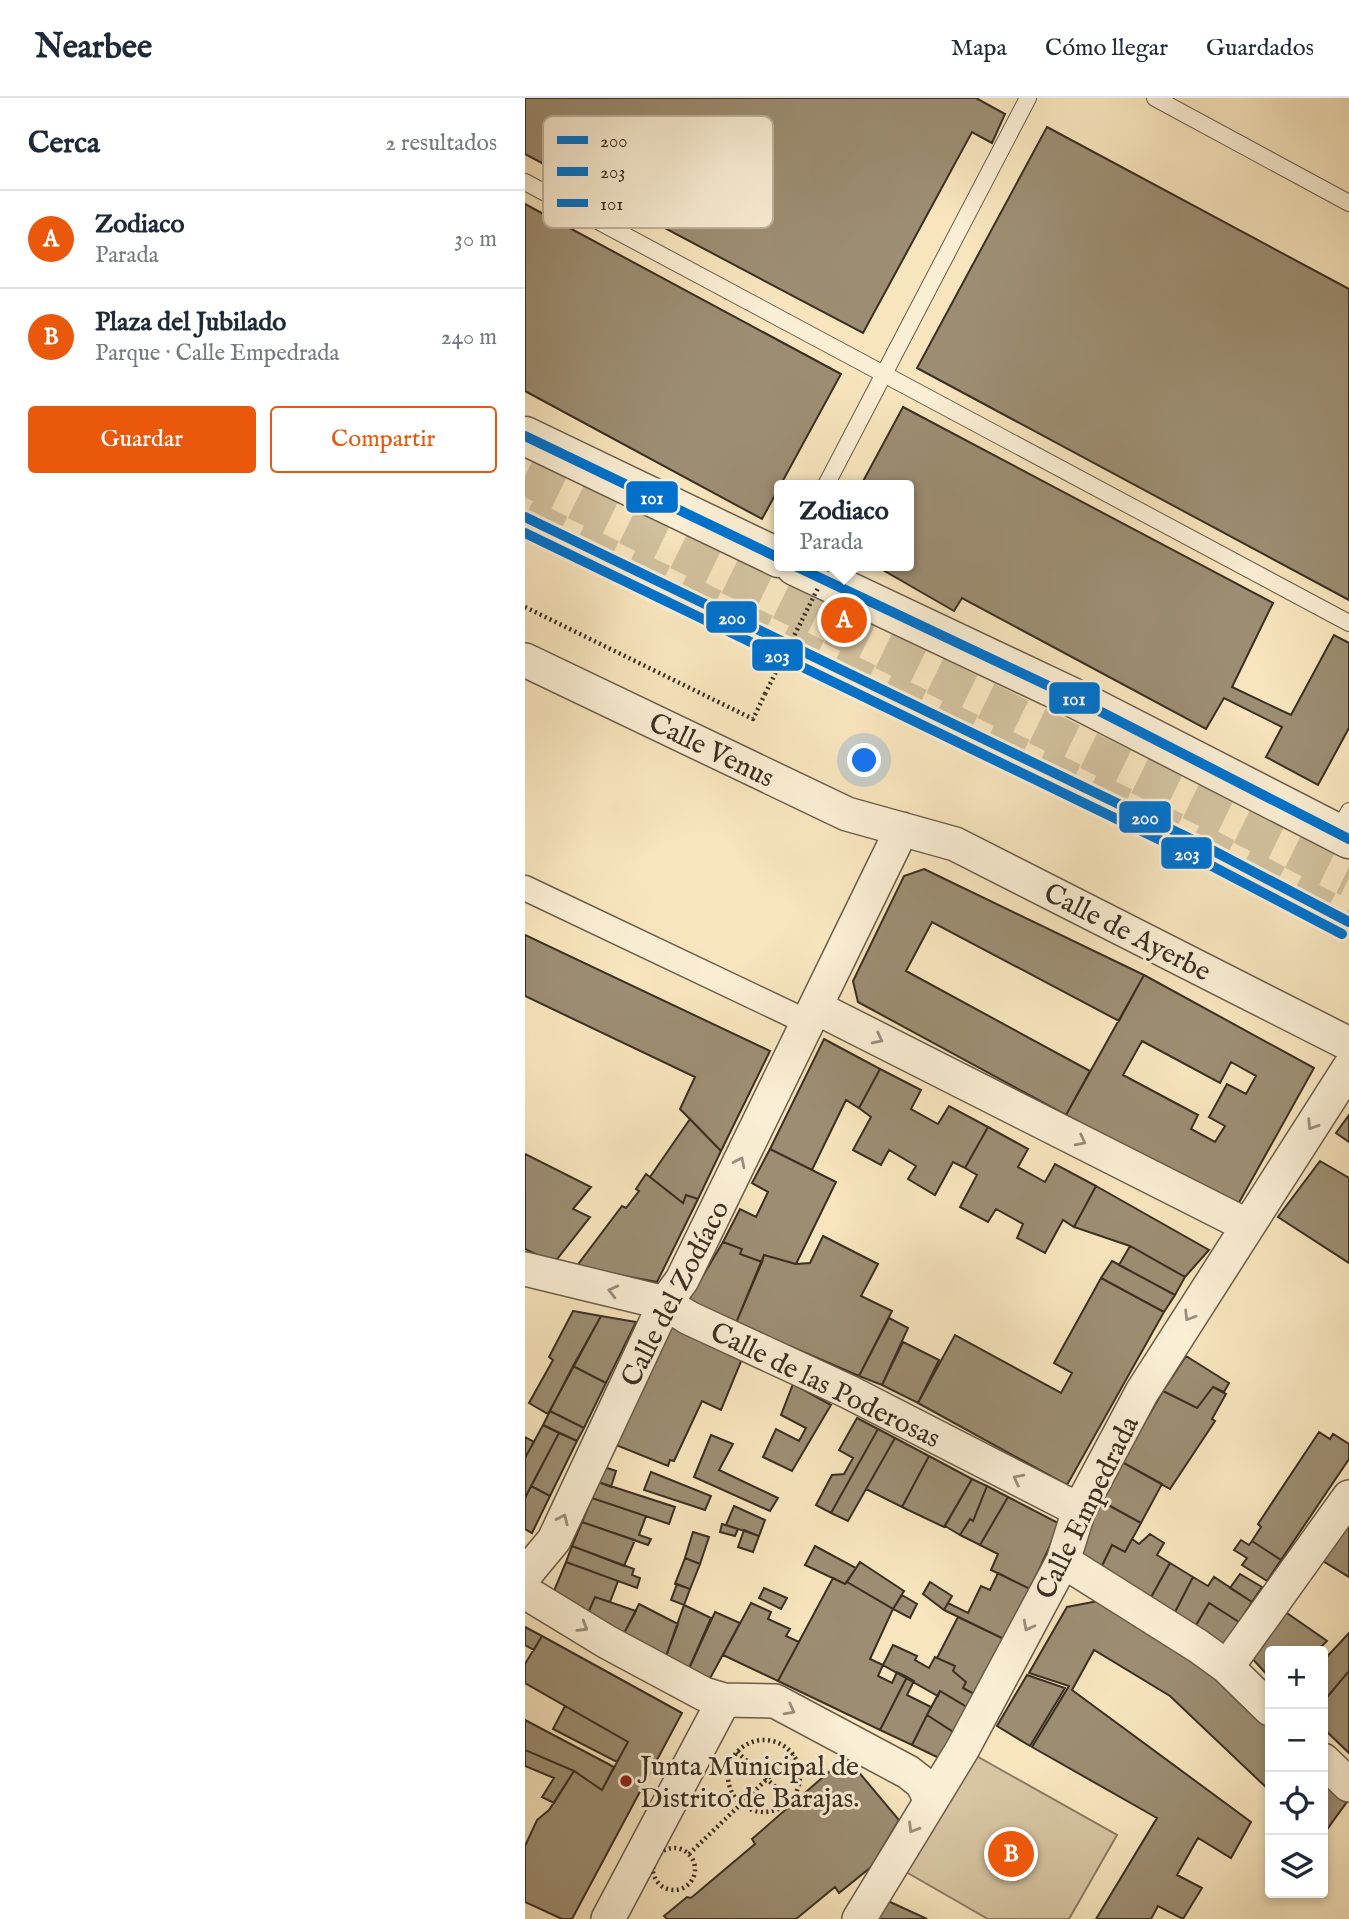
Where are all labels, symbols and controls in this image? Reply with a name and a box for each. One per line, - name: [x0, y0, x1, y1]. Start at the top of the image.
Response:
- text: Nearbee: [35, 27, 152, 69]
- text: Mapa: [951, 33, 1007, 64]
- text: Cómo llegar: [1045, 33, 1168, 64]
- text: Guardados: [1206, 33, 1314, 64]
- legend: [543, 116, 773, 228]
- text: Cerca: [28, 125, 100, 163]
- text: 2 resultados: [385, 129, 497, 158]
- text: 200: [600, 130, 628, 154]
- text: 203: [600, 161, 625, 185]
- text: 101: [600, 193, 623, 217]
- text: Zodiaco: [95, 208, 185, 241]
- text: A: [43, 225, 59, 254]
- text: 30 m: [454, 225, 497, 254]
- text: Parada: [95, 241, 159, 270]
- text: Plaza del Jubilado: [95, 306, 286, 339]
- text: B: [43, 323, 59, 352]
- text: 240 m: [441, 323, 497, 352]
- text: Parque · Calle Empedrada: [95, 339, 340, 368]
- button: Guardar: [28, 406, 256, 473]
- button: Compartir: [270, 406, 497, 473]
- line badge: 101: [625, 480, 679, 514]
- popup: [774, 480, 914, 571]
- text: 101: [640, 487, 664, 511]
- text: Zodiaco: [799, 495, 889, 528]
- text: Parada: [799, 528, 863, 557]
- pin: A: [821, 594, 867, 646]
- line badge: 200: [705, 600, 758, 634]
- text: 200: [718, 607, 746, 631]
- line badge: 203: [751, 638, 804, 672]
- text: 203: [764, 645, 790, 669]
- line badge: 101: [1048, 681, 1101, 715]
- text: 101: [1062, 688, 1086, 712]
- street label: Calle Venus: [643, 706, 779, 797]
- your location: [847, 743, 881, 777]
- line badge: 200: [1118, 800, 1172, 834]
- text: 200: [1131, 807, 1159, 831]
- line badge: 203: [1160, 836, 1213, 870]
- text: 203: [1174, 843, 1200, 867]
- street label: Calle de Ayerbe: [1037, 876, 1216, 990]
- one-way arrow: [871, 1030, 883, 1044]
- one-way arrow: [1307, 1117, 1320, 1130]
- one-way arrow: [1074, 1133, 1086, 1147]
- one-way arrow: [732, 1157, 746, 1169]
- street label: Calle del Zodíaco: [614, 1195, 738, 1393]
- one-way arrow: [607, 1284, 619, 1299]
- one-way arrow: [1185, 1309, 1198, 1322]
- street label: Calle de las Poderosas: [704, 1315, 946, 1457]
- street label: Calle Empedrada: [1029, 1410, 1148, 1606]
- one-way arrow: [1013, 1474, 1025, 1487]
- one-way arrow: [555, 1514, 569, 1526]
- one-way arrow: [576, 1619, 589, 1632]
- one-way arrow: [1023, 1619, 1036, 1631]
- map controls: [1265, 1646, 1328, 1898]
- button: +: [1265, 1646, 1328, 1709]
- one-way arrow: [783, 1701, 796, 1715]
- button: −: [1265, 1709, 1328, 1772]
- place label: Junta Municipal de Distrito de Barajas.: [637, 1750, 859, 1817]
- button: locate: [1265, 1772, 1328, 1835]
- marker: Junta Municipal de Distrito de Barajas.: [618, 1773, 634, 1789]
- one-way arrow: [908, 1821, 921, 1834]
- pin: B: [988, 1828, 1034, 1880]
- button: layers: [1265, 1835, 1328, 1898]

